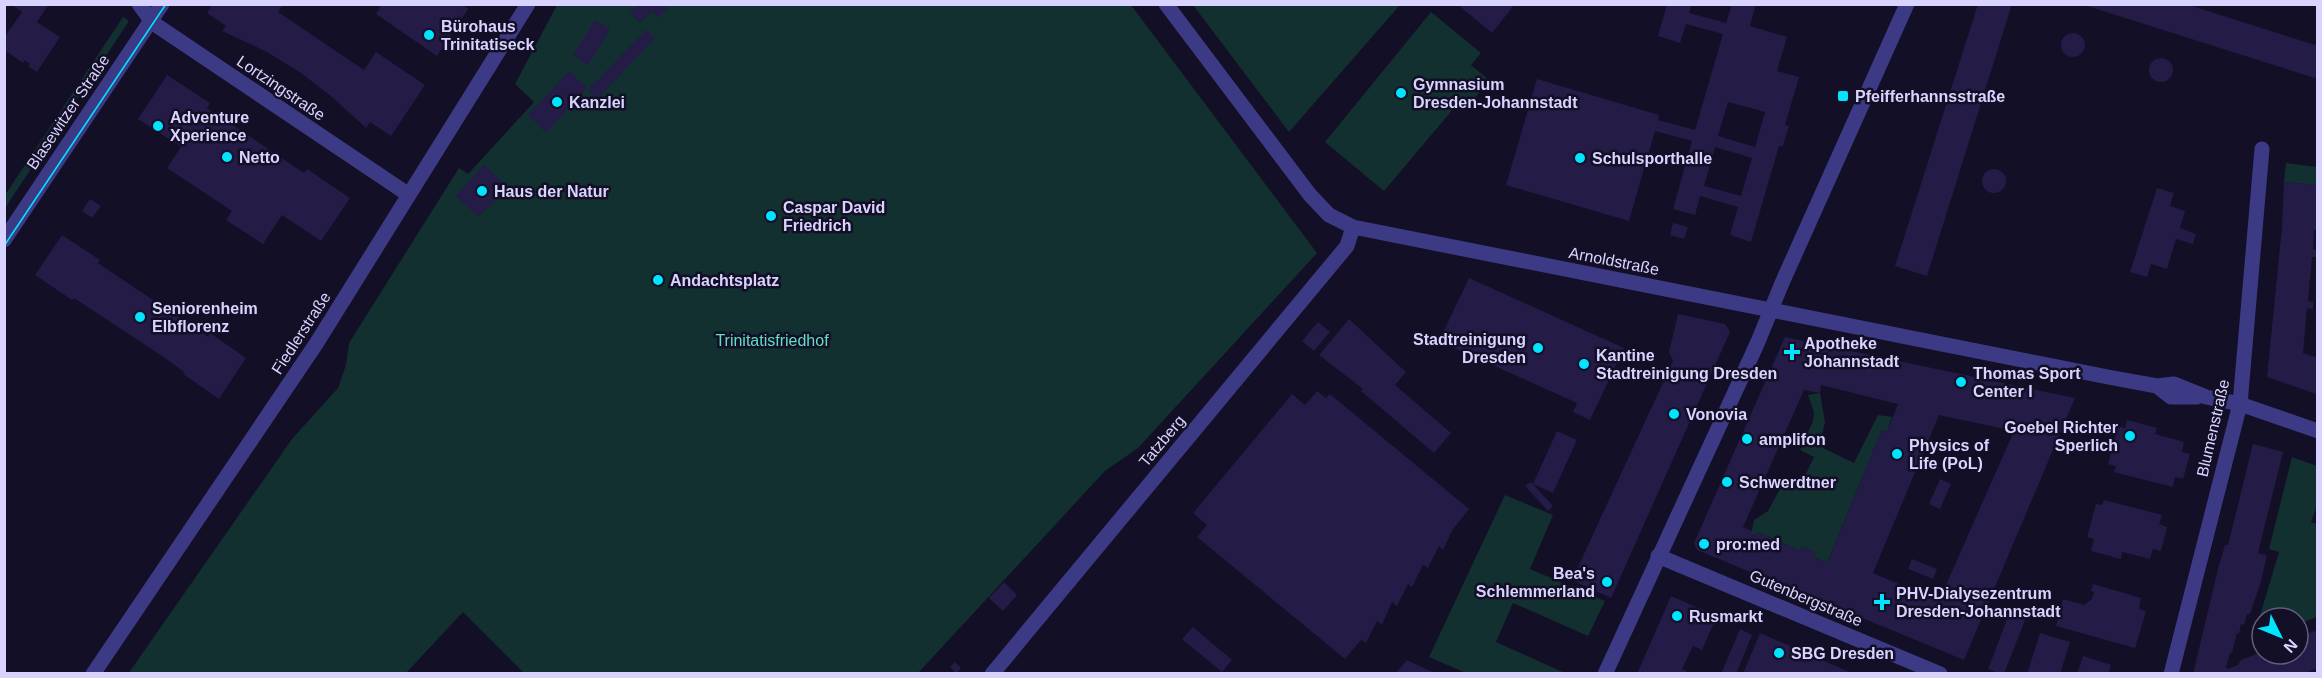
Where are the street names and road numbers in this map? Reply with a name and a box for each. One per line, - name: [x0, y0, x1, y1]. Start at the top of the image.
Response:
- street label: Blasewitzer Straße: [23, 52, 113, 172]
- street label: Lortzingstraße: [234, 52, 328, 124]
- street label: Arnoldstraße: [1567, 244, 1661, 278]
- street label: Fiedlerstraße: [268, 289, 334, 377]
- street label: Blumenstraße: [2194, 377, 2233, 478]
- street label: Tatzberg: [1136, 412, 1188, 470]
- street label: Gutenbergstraße: [1747, 567, 1865, 629]

